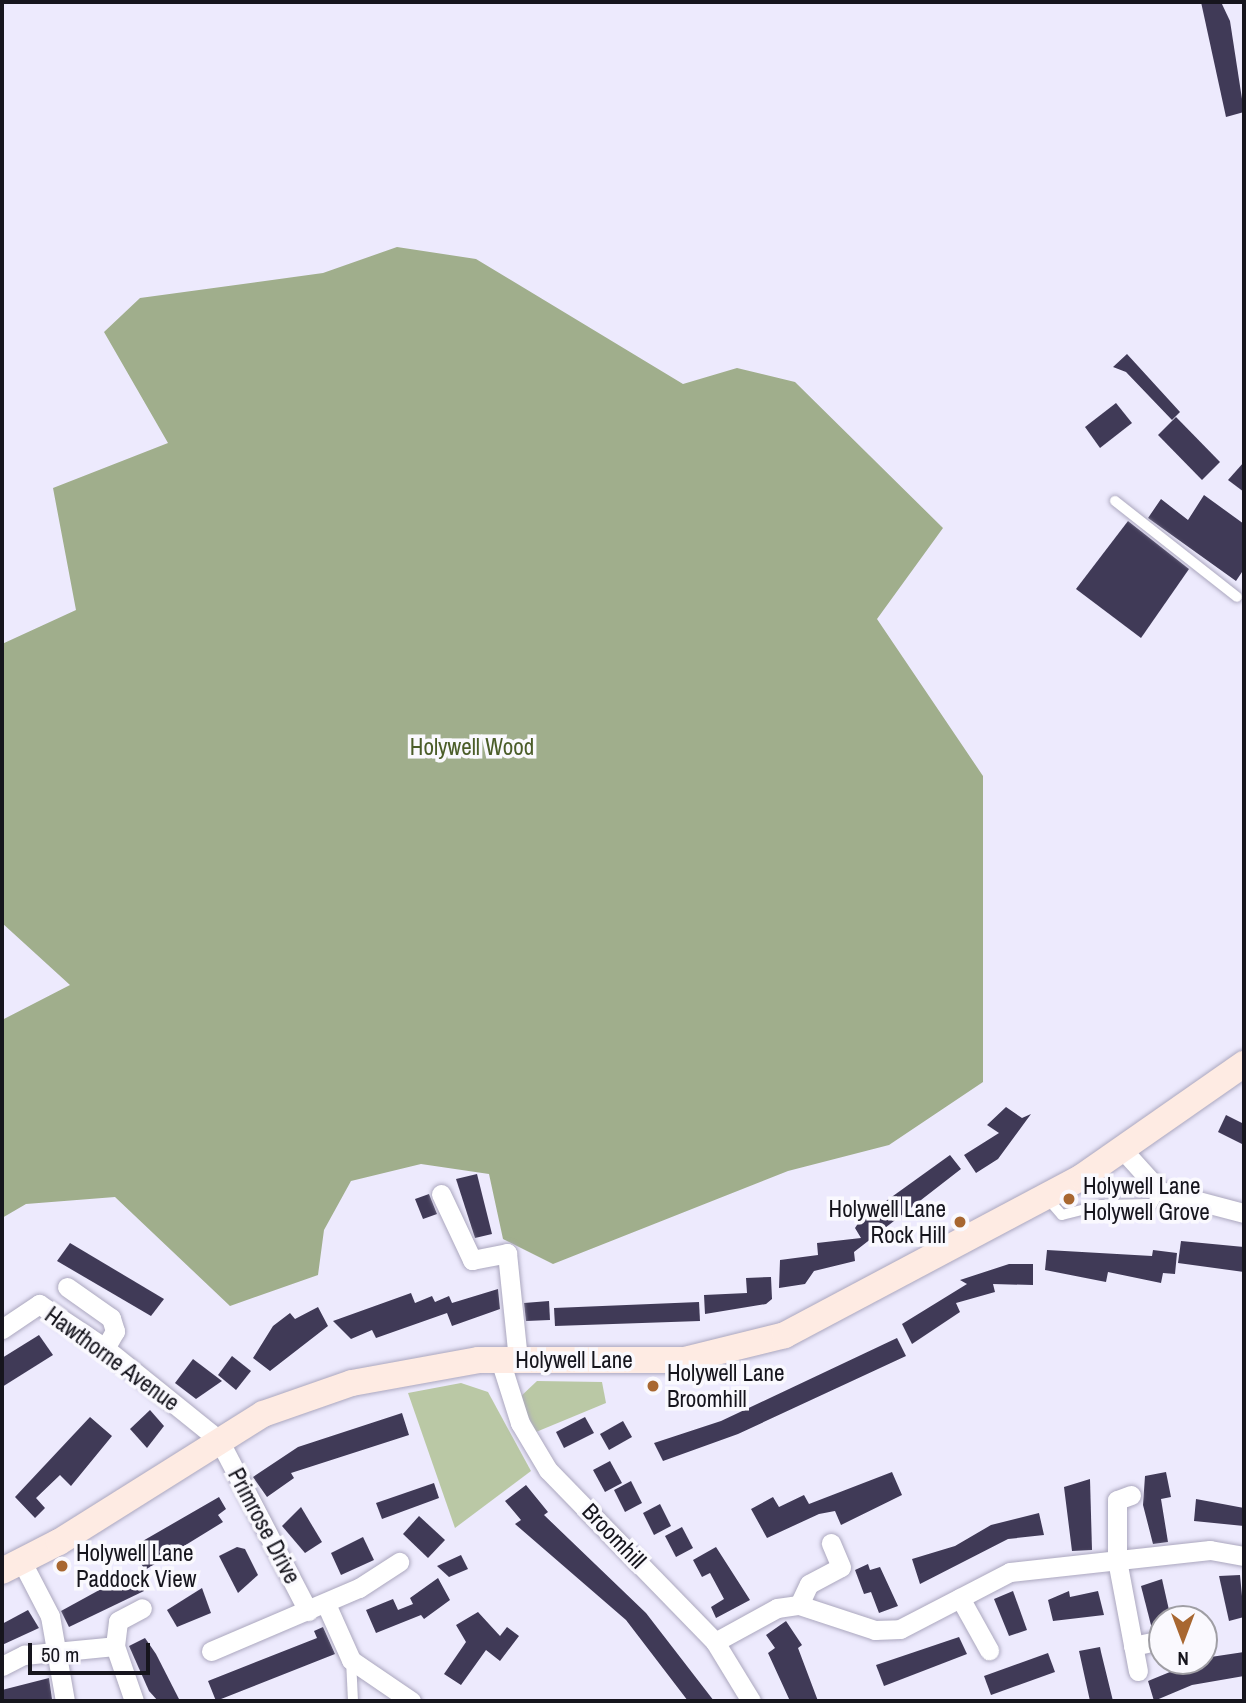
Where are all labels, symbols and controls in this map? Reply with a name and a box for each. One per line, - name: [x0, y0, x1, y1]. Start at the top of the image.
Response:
- park label: Holywell Wood: [410, 733, 534, 761]
- place label: Holywell Lane Holywell Grove: [1083, 1172, 1210, 1226]
- marker: Holywell Lane Holywell Grove: [1061, 1191, 1077, 1207]
- place label: Holywell Lane Rock Hill: [829, 1195, 946, 1249]
- marker: Holywell Lane Rock Hill: [952, 1214, 968, 1230]
- street label: Hawthorne Avenue: [39, 1301, 185, 1417]
- street label: Holywell Lane: [515, 1346, 633, 1374]
- place label: Holywell Lane Broomhill: [667, 1359, 784, 1413]
- marker: Holywell Lane Broomhill: [645, 1378, 661, 1394]
- street label: Primrose Drive: [222, 1464, 306, 1588]
- street label: Broomhill: [576, 1498, 652, 1574]
- place label: Holywell Lane Paddock View: [76, 1539, 196, 1593]
- marker: Holywell Lane Paddock View: [54, 1558, 70, 1574]
- north arrow: [1148, 1605, 1218, 1675]
- scale bar: [32, 1630, 154, 1674]
- text: 50 m: [41, 1640, 79, 1669]
- text: N: [1177, 1646, 1189, 1672]

